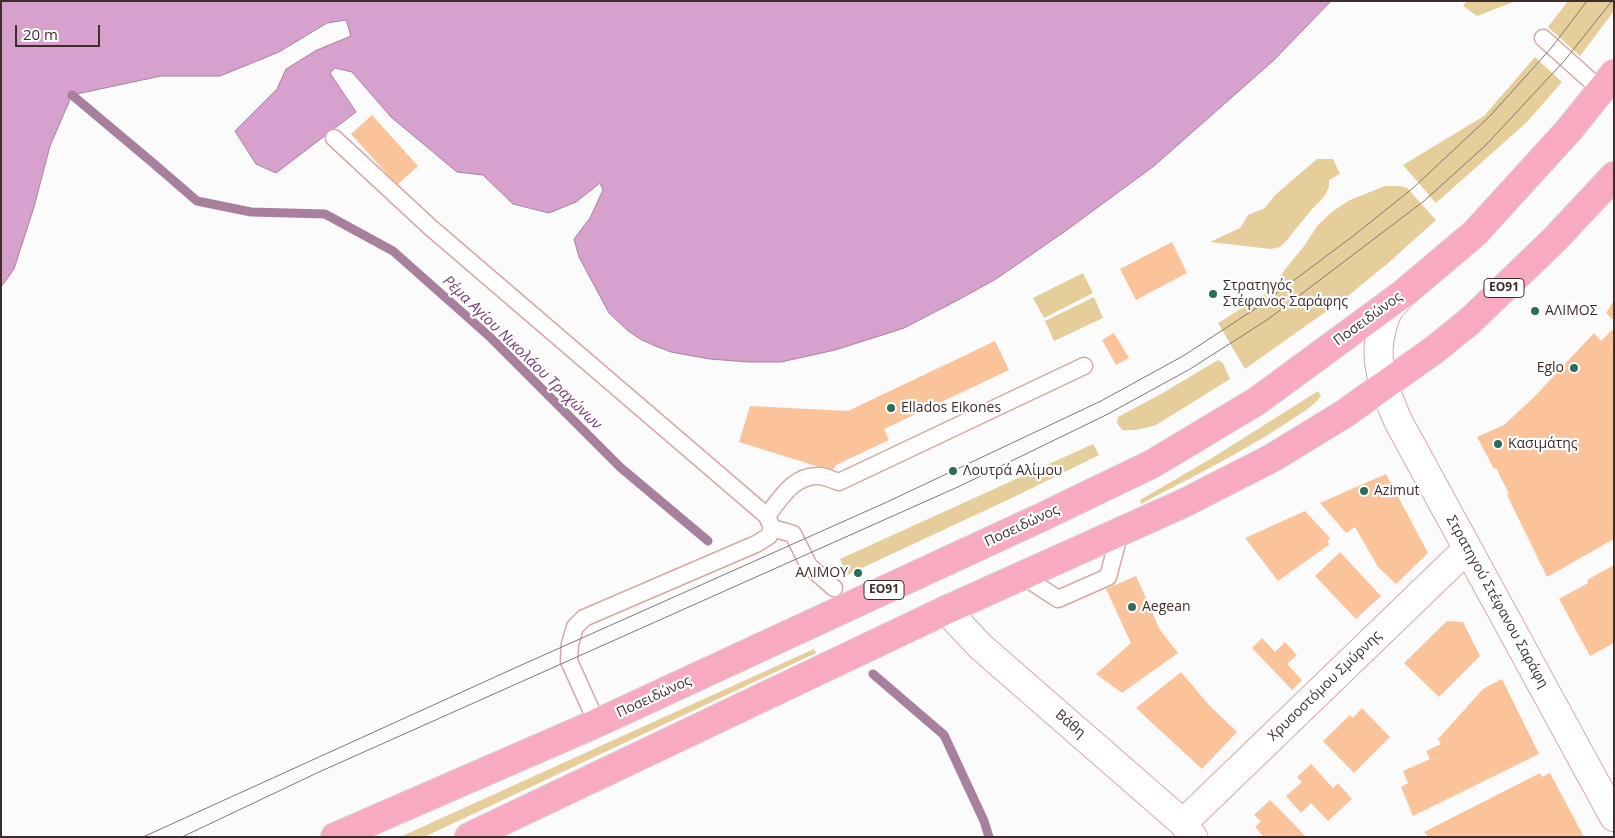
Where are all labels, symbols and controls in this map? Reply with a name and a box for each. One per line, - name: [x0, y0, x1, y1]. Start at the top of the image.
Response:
- scale bar: [18, 15, 102, 47]
- text: 20 m: [23, 24, 58, 44]
- water label: Ρέμα Αγίου Νικολάου Τραχώνων: [439, 272, 605, 434]
- place label: Στρατηγός Στέφανος Σαράφης: [1223, 278, 1348, 310]
- road number: ΕΟ91: [1484, 278, 1524, 298]
- marker: Στρατηγός Στέφανος Σαράφης: [1207, 288, 1219, 300]
- street label: Ποσειδώνος: [1330, 289, 1406, 349]
- place label: ΑΛΙΜΟΣ: [1545, 303, 1598, 319]
- marker: ΑΛΙΜΟΣ: [1529, 305, 1541, 317]
- place label: Eglo: [1537, 360, 1564, 376]
- marker: Eglo: [1568, 362, 1580, 374]
- place label: Ellados Eikones: [901, 400, 1001, 416]
- marker: Ellados Eikones: [885, 402, 897, 414]
- place label: Κασιμάτης: [1508, 436, 1578, 452]
- marker: Κασιμάτης: [1492, 438, 1504, 450]
- place label: Λουτρά Αλίμου: [963, 463, 1062, 479]
- marker: Λουτρά Αλίμου: [947, 465, 959, 477]
- place label: Azimut: [1374, 483, 1419, 499]
- marker: Azimut: [1358, 485, 1370, 497]
- street label: Ποσειδώνος: [982, 501, 1062, 551]
- street label: Στρατηγού Στέφανου Σαράφη: [1442, 513, 1552, 691]
- place label: ΑΛΙΜΟΥ: [795, 565, 848, 581]
- marker: ΑΛΙΜΟΥ: [852, 567, 864, 579]
- road number: ΕΟ91: [864, 580, 904, 600]
- place label: Aegean: [1142, 599, 1191, 615]
- marker: Aegean: [1126, 601, 1138, 613]
- street label: Χρυσοστόμου Σμύρνης: [1265, 627, 1385, 745]
- street label: Ποσειδώνος: [614, 672, 694, 722]
- street label: Βάθη: [1051, 706, 1089, 742]

